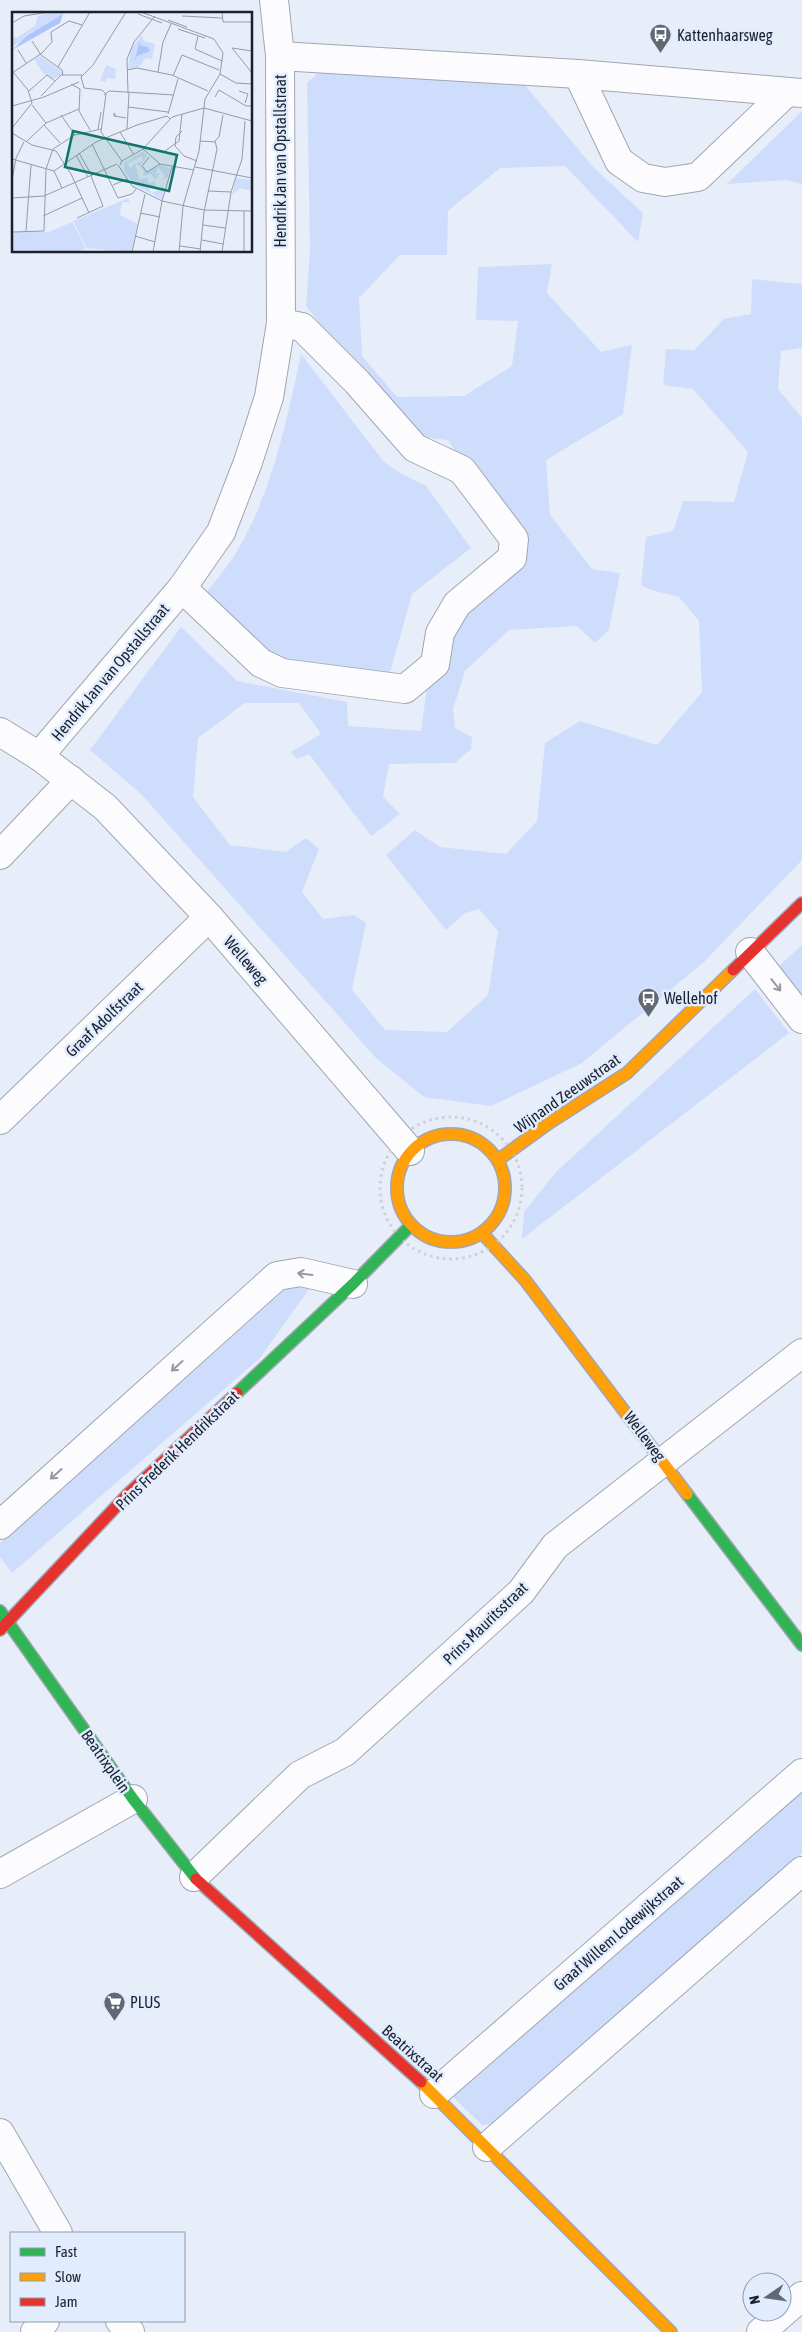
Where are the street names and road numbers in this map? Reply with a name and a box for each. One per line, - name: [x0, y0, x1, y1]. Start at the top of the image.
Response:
- street label: Hendrik Jan van Opstallstraat: [271, 74, 290, 248]
- street label: Hendrik Jan van Opstallstraat: [47, 600, 174, 745]
- street label: Welleweg: [220, 932, 272, 988]
- street label: Graaf Adolfstraat: [62, 977, 147, 1060]
- street label: Wijnand Zeeuwstraat: [511, 1050, 624, 1137]
- street label: Prins Frederik Hendrikstraat: [112, 1386, 242, 1513]
- street label: Welleweg: [620, 1408, 670, 1465]
- street label: Prins Mauritsstraat: [439, 1578, 531, 1668]
- street label: Beatrixplein: [77, 1726, 134, 1796]
- street label: Graaf Willem Lodewijkstraat: [550, 1872, 687, 1995]
- street label: Beatrixstraat: [379, 2021, 448, 2085]

